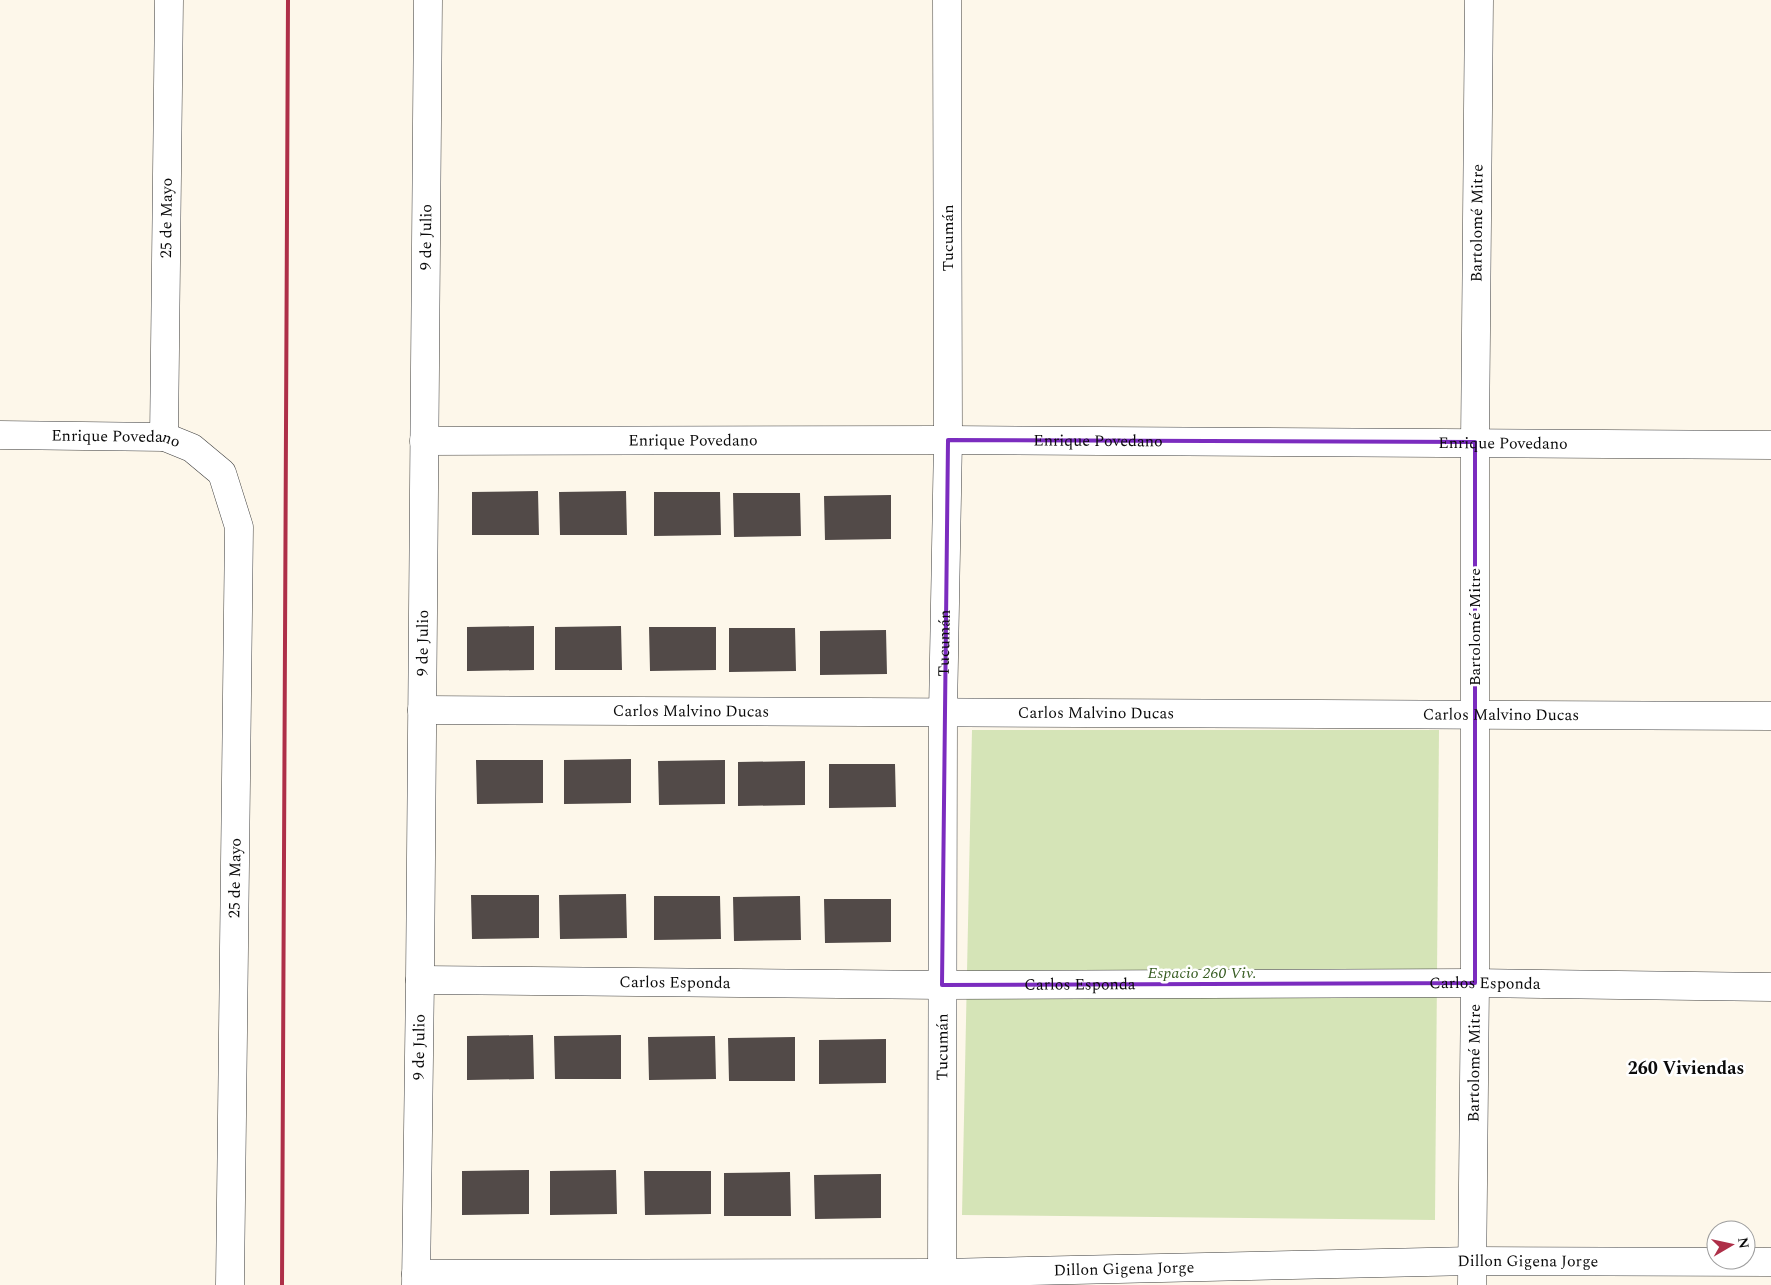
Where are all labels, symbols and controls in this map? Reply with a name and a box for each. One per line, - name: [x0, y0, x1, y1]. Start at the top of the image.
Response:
- street label: Bartolomé Mitre: [1464, 164, 1490, 282]
- street label: 25 de Mayo: [154, 178, 179, 258]
- street label: 9 de Julio: [414, 204, 438, 270]
- street label: Tucumán: [936, 204, 960, 272]
- street label: Enrique Povedano: [51, 424, 184, 454]
- street label: Enrique Povedano: [628, 428, 758, 453]
- street label: Enrique Povedano: [1033, 429, 1163, 453]
- street label: Enrique Povedano: [1438, 431, 1568, 456]
- street label: Bartolomé Mitre: [1463, 568, 1487, 686]
- street label: Tucumán: [932, 609, 957, 677]
- street label: 9 de Julio: [410, 610, 435, 676]
- street label: Carlos Malvino Ducas: [613, 699, 769, 724]
- street label: Carlos Malvino Ducas: [1018, 701, 1174, 725]
- street label: Carlos Malvino Ducas: [1423, 702, 1579, 727]
- street label: 25 de Mayo: [222, 838, 248, 918]
- park label: Espacio 260 Viv.: [1147, 961, 1257, 985]
- street label: Carlos Esponda: [619, 970, 731, 995]
- street label: Carlos Esponda: [1429, 971, 1541, 996]
- street label: Carlos Esponda: [1024, 972, 1136, 997]
- street label: Bartolomé Mitre: [1462, 1004, 1487, 1122]
- street label: Tucumán: [930, 1013, 954, 1081]
- street label: 9 de Julio: [407, 1014, 432, 1080]
- district label: 260 Viviendas: [1628, 1055, 1744, 1082]
- north arrow: [1706, 1220, 1756, 1270]
- text: N: [1732, 1236, 1755, 1250]
- street label: Dillon Gigena Jorge: [1457, 1249, 1598, 1273]
- street label: Dillon Gigena Jorge: [1053, 1255, 1195, 1282]

